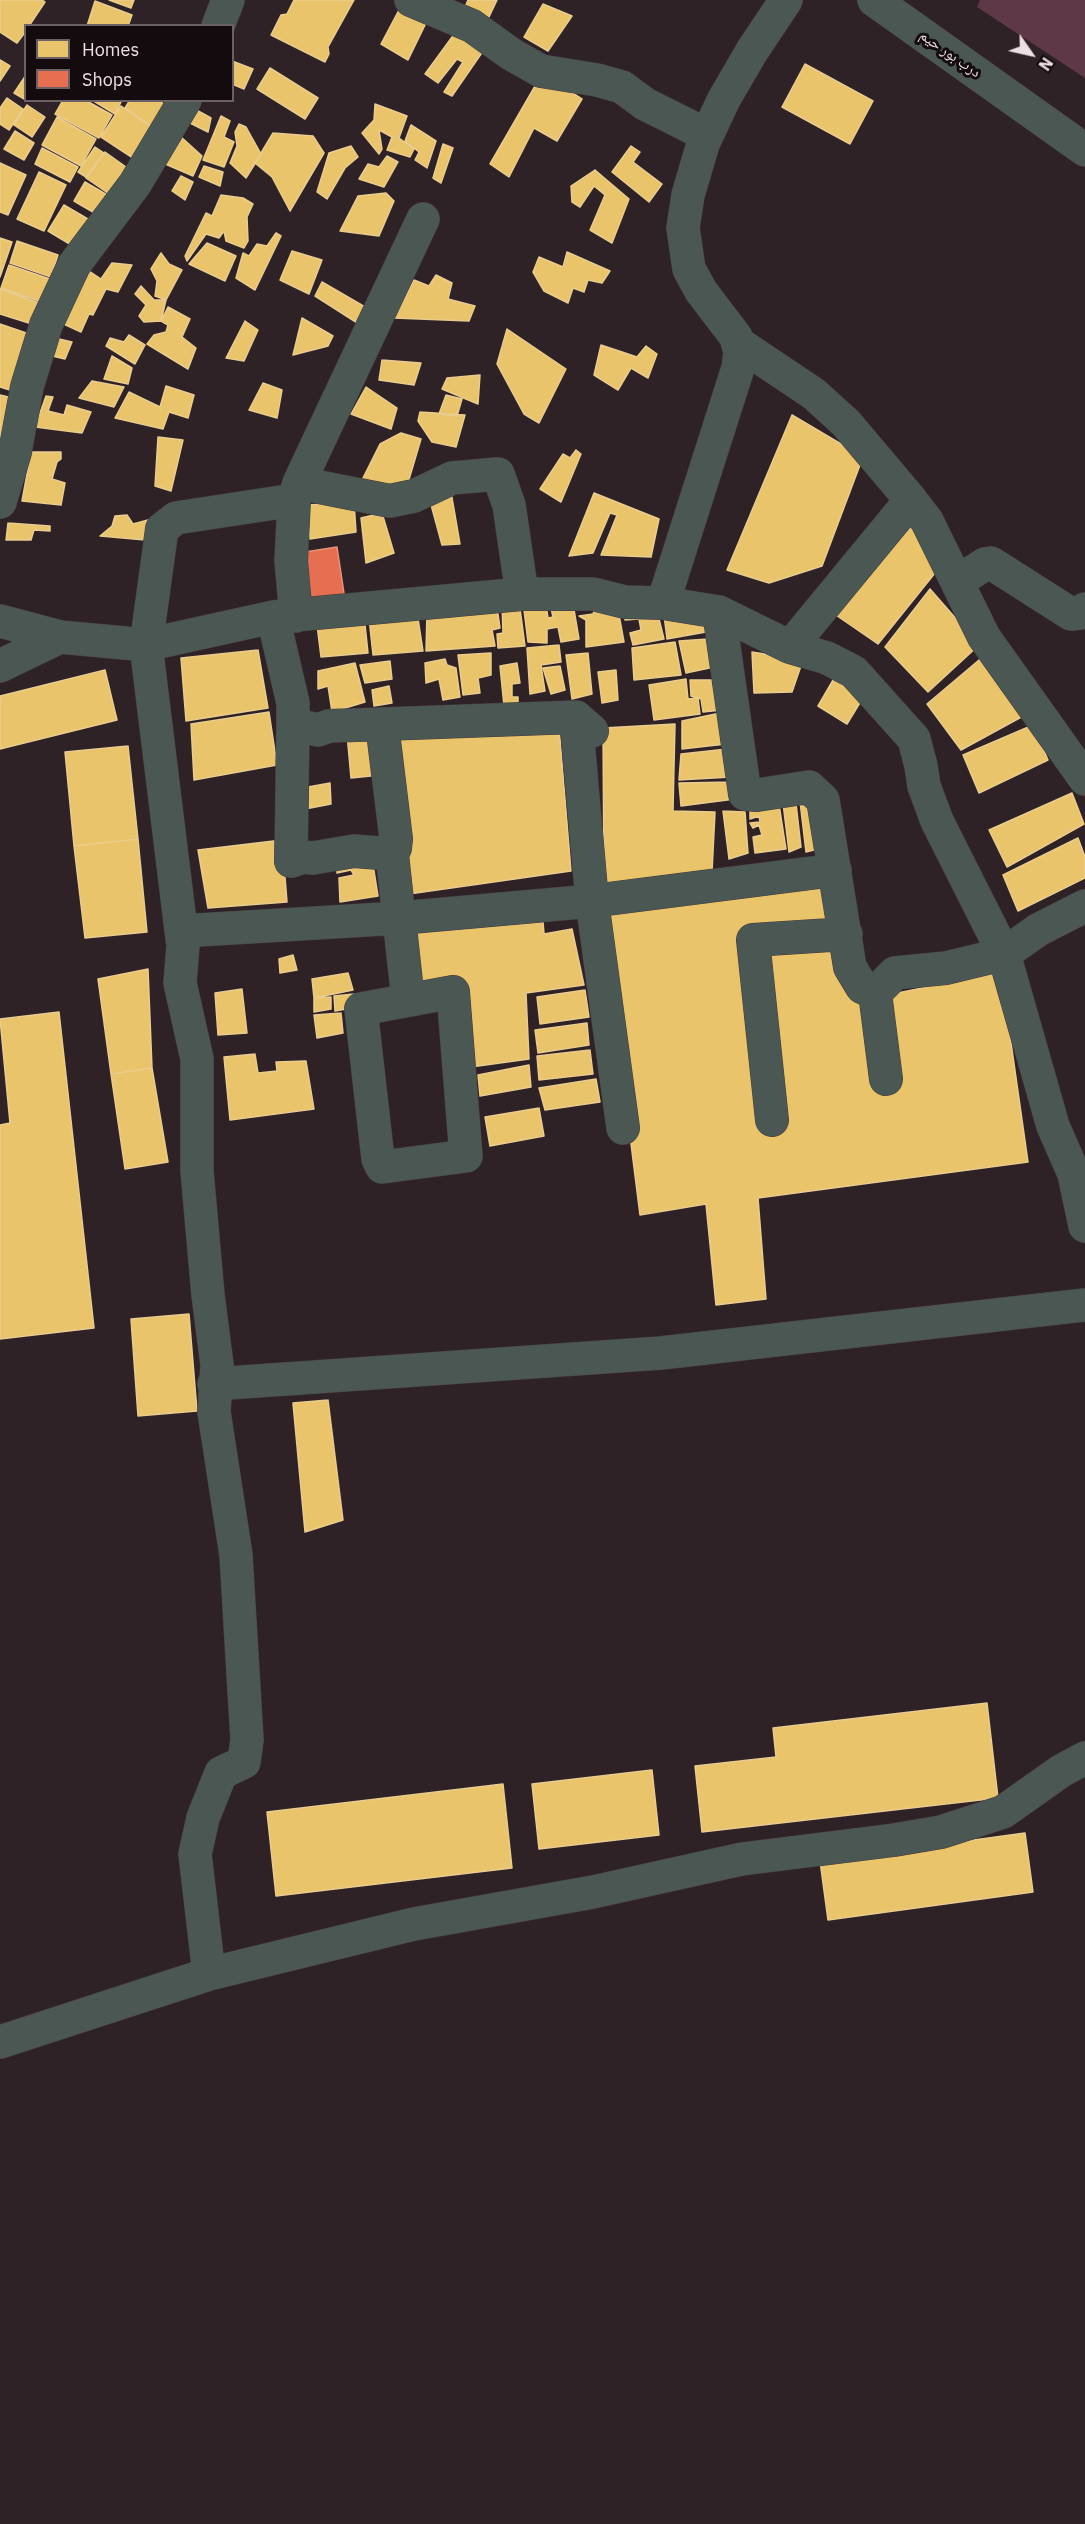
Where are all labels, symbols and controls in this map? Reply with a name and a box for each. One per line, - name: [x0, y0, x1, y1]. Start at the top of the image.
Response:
- legend: [24, 24, 234, 102]
- north arrow: [1001, 24, 1061, 84]
- street label: درب بور حيم: [916, 26, 984, 82]
- text: Homes: [82, 38, 139, 61]
- text: N: [1034, 54, 1057, 74]
- text: Shops: [82, 68, 132, 91]

